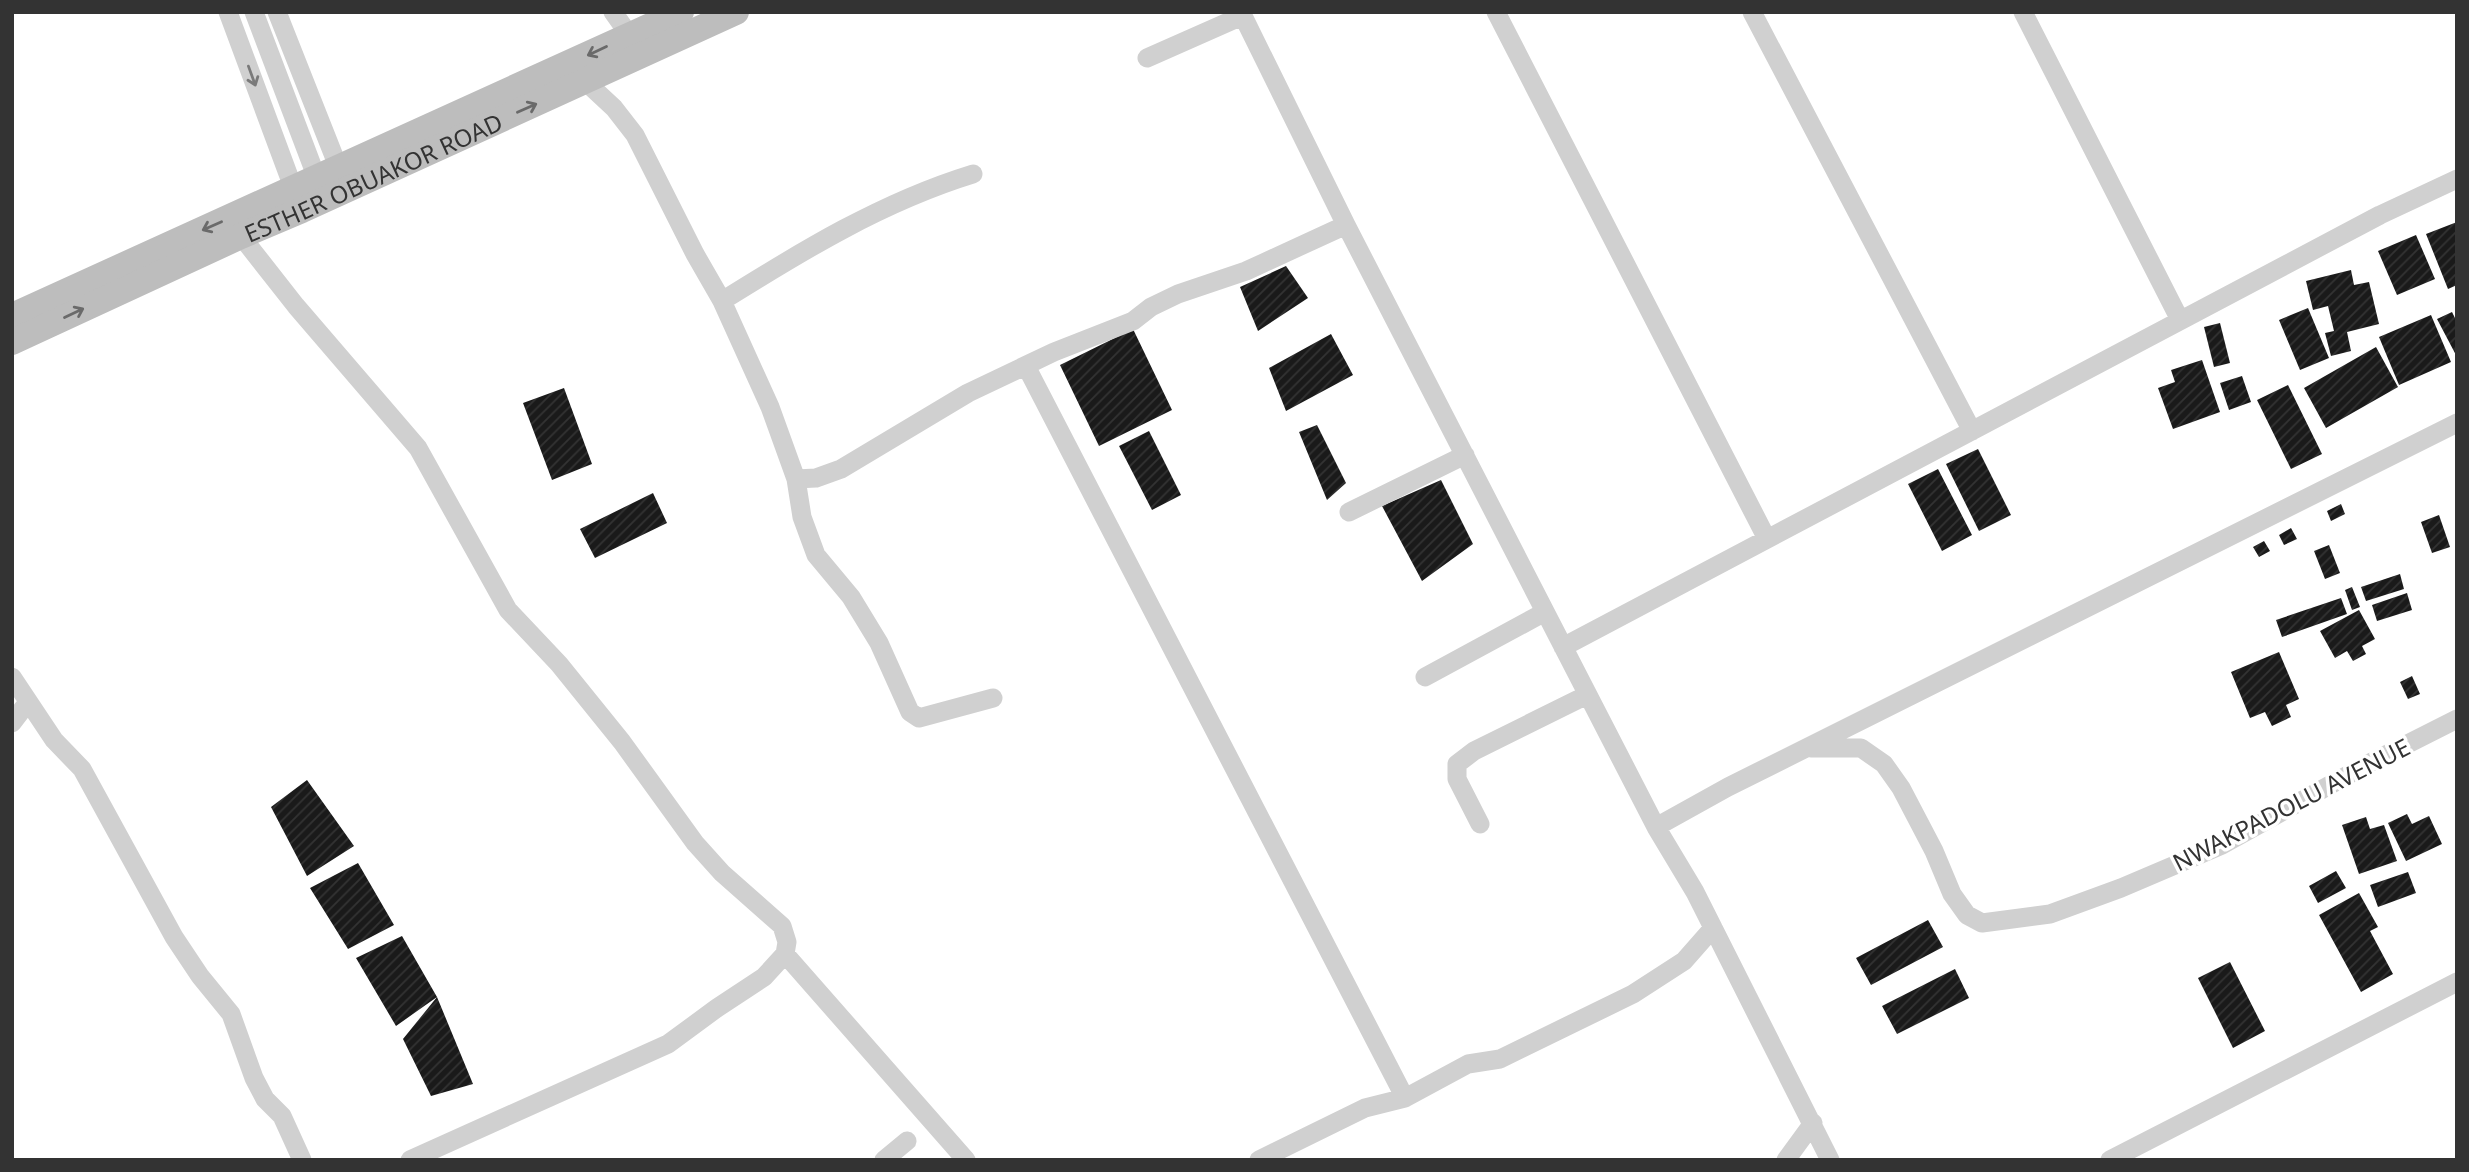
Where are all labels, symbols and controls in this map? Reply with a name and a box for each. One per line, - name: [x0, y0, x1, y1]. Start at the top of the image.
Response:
- one-way arrow: [587, 45, 608, 58]
- one-way arrow: [246, 65, 259, 87]
- one-way arrow: [516, 101, 537, 114]
- street label: ESTHER OBUAKOR ROAD: [239, 104, 507, 249]
- one-way arrow: [201, 220, 223, 233]
- one-way arrow: [63, 306, 84, 319]
- street label: NWAKPADOLU AVENUE: [2167, 730, 2415, 878]

